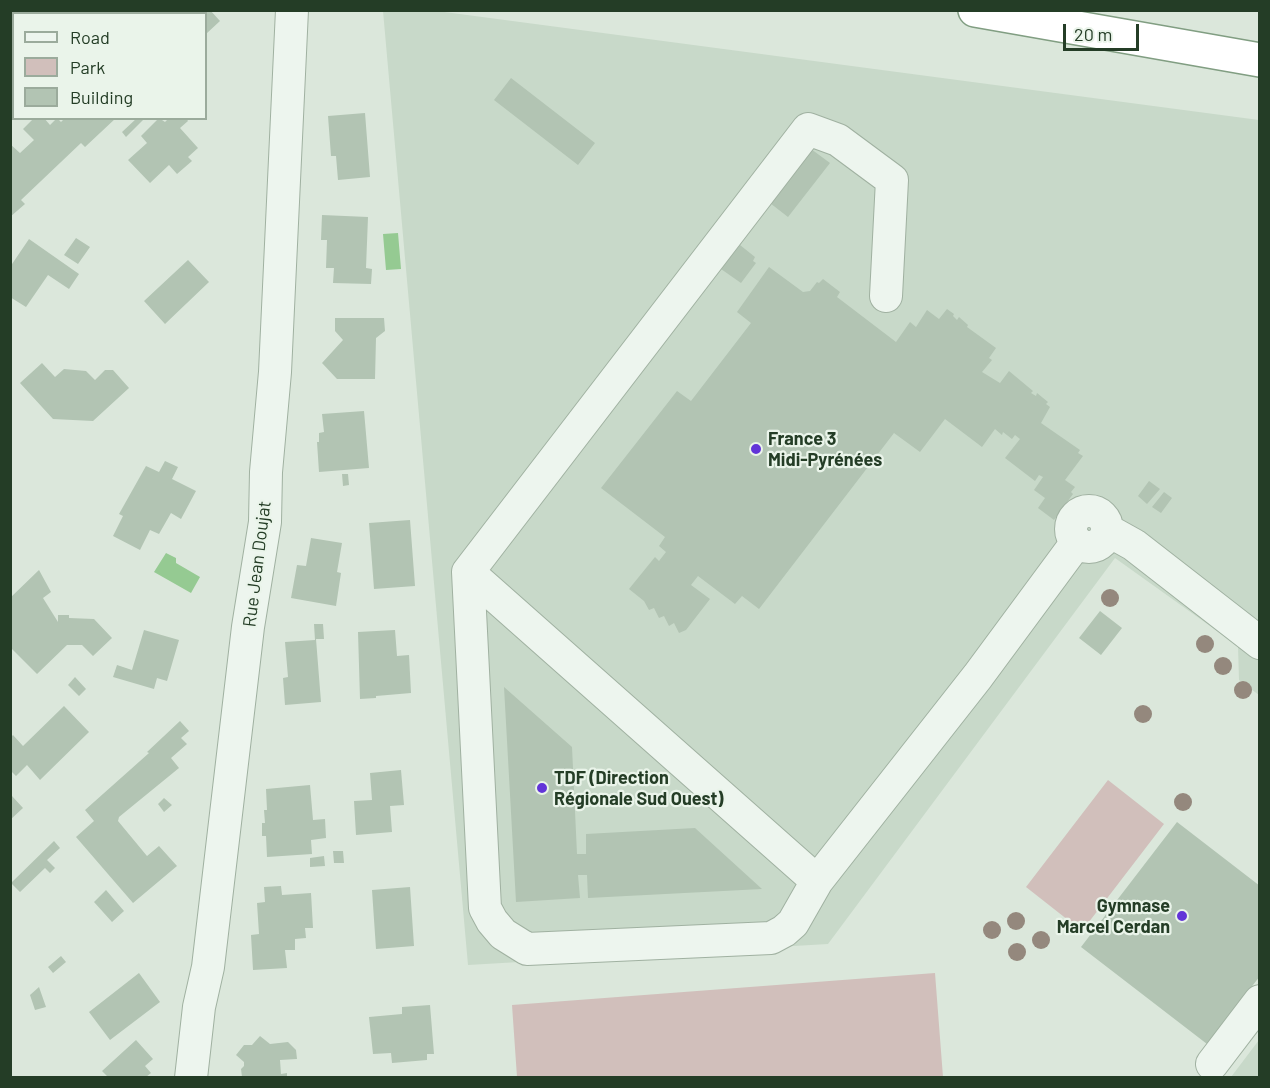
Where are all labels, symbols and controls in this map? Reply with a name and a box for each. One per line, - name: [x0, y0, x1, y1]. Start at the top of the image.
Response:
- legend: [12, 12, 207, 120]
- scale bar: [1066, 12, 1142, 50]
- text: 20 m: [1074, 23, 1112, 45]
- text: Road: [70, 26, 110, 48]
- text: Park: [70, 56, 105, 78]
- text: Building: [70, 86, 133, 108]
- place label: France 3 Midi-Pyrénées: [768, 428, 882, 470]
- marker: France 3 Midi-Pyrénées: [749, 442, 763, 456]
- street label: Rue Jean Doujat: [239, 500, 275, 628]
- place label: TDF (Direction Régionale Sud Ouest): [554, 767, 724, 810]
- marker: TDF (Direction Régionale Sud Ouest): [535, 781, 549, 795]
- place label: Gymnase Marcel Cerdan: [1057, 895, 1170, 938]
- marker: Gymnase Marcel Cerdan: [1175, 909, 1189, 923]

